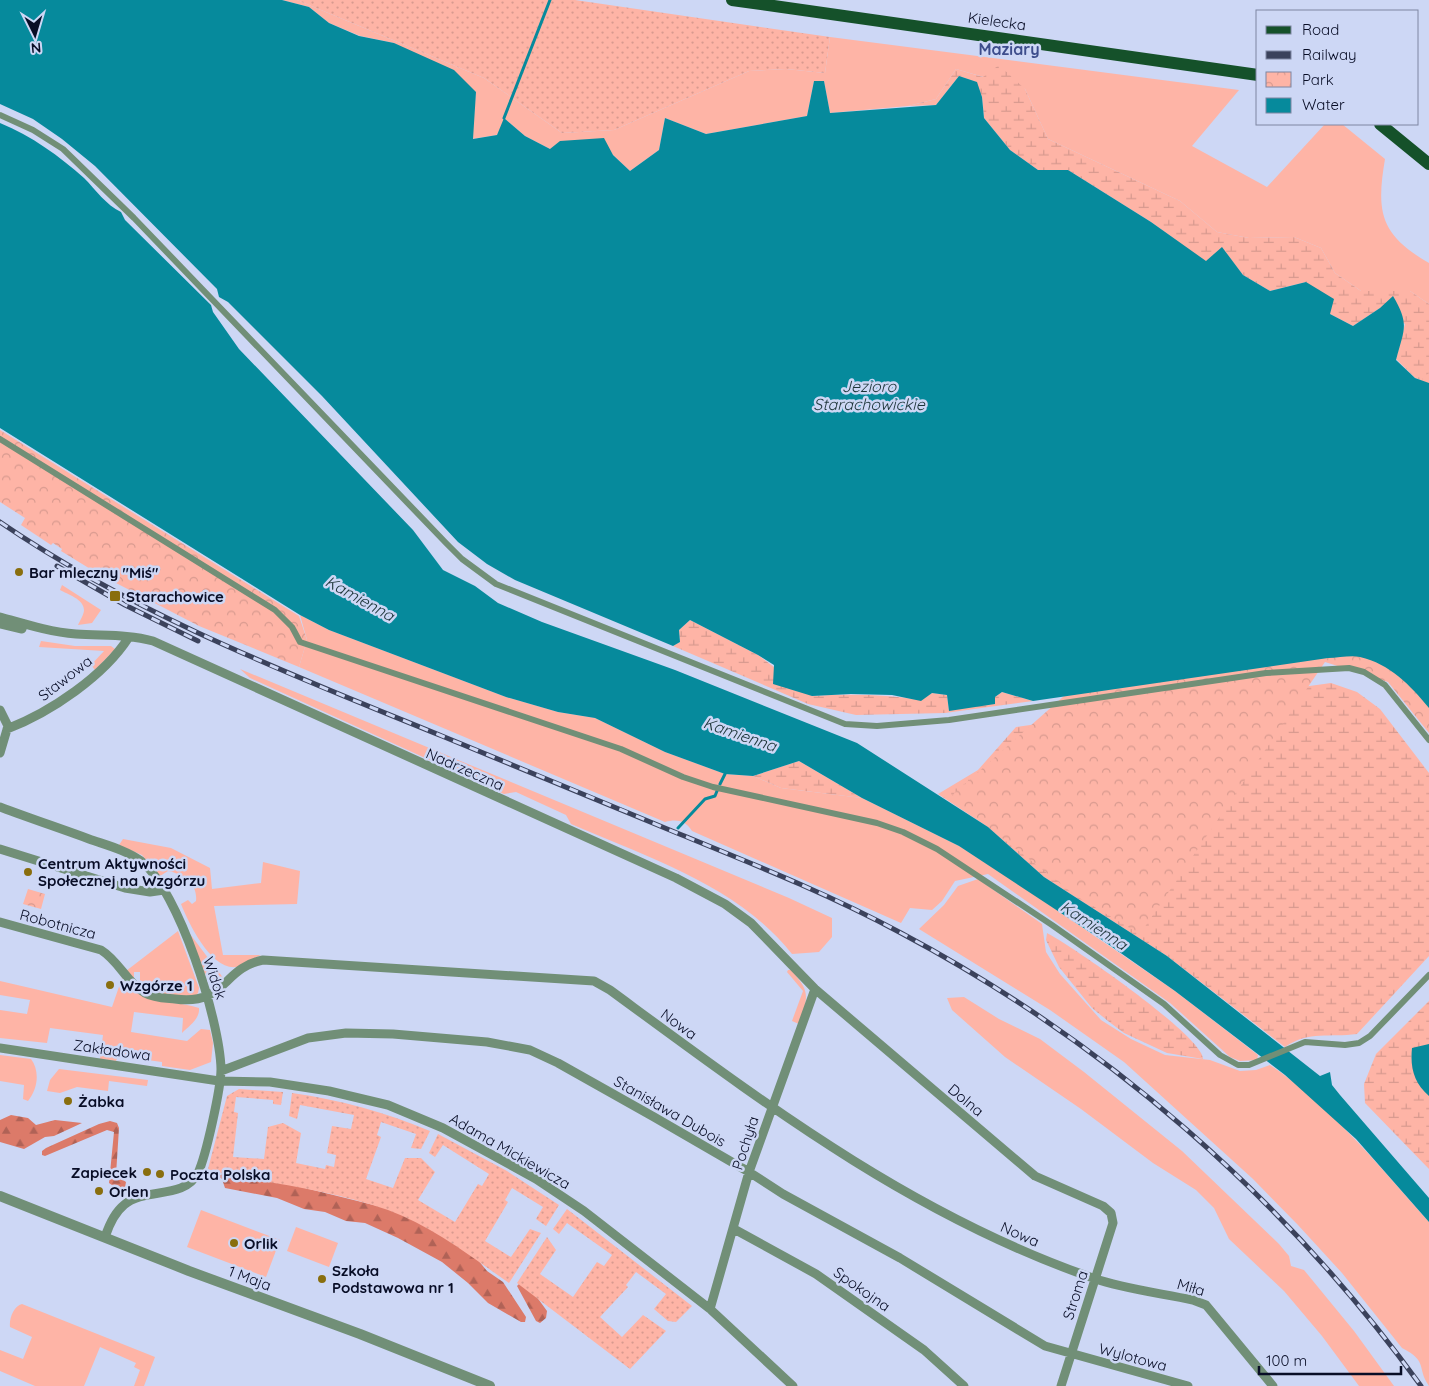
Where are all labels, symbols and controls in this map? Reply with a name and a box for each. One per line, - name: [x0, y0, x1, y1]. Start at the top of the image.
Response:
- street label: Kielecka: [967, 8, 1027, 34]
- north arrow: [10, 10, 60, 60]
- legend: [1256, 10, 1419, 125]
- text: Road: [1302, 20, 1339, 39]
- text: N: [30, 39, 42, 57]
- district label: Maziary: [978, 39, 1040, 59]
- text: Railway: [1302, 45, 1357, 64]
- text: Park: [1302, 70, 1334, 89]
- text: Water: [1302, 95, 1345, 114]
- water label: Jezioro Starachowickie: [813, 376, 926, 414]
- place label: Bar mleczny "Miś": [29, 563, 159, 582]
- marker: Bar mleczny "Miś": [13, 566, 25, 578]
- water label: Kamienna: [322, 571, 399, 626]
- place label: Starachowice: [126, 587, 224, 606]
- marker: Starachowice: [108, 589, 122, 603]
- street label: Stawowa: [34, 651, 96, 705]
- water label: Kamienna: [701, 712, 780, 756]
- street label: Nadrzeczna: [423, 743, 507, 795]
- place label: Centrum Aktywności Społecznej na Wzgórzu: [38, 854, 205, 890]
- marker: Centrum Aktywności Społecznej na Wzgórzu: [22, 866, 34, 878]
- water label: Kamienna: [1057, 896, 1132, 955]
- street label: Robotnicza: [18, 905, 98, 943]
- street label: Widok: [199, 954, 231, 1002]
- place label: Wzgórze 1: [120, 976, 193, 995]
- marker: Wzgórze 1: [104, 979, 116, 991]
- street label: Nowa: [657, 1004, 701, 1044]
- street label: Zakładowa: [72, 1035, 152, 1065]
- street label: Stanisława Dubois: [611, 1071, 729, 1151]
- street label: Dolna: [944, 1079, 988, 1121]
- place label: Żabka: [78, 1092, 124, 1111]
- marker: Żabka: [62, 1095, 74, 1107]
- street label: Adama Mickiewicza: [446, 1109, 574, 1193]
- street label: Pochyła: [727, 1114, 763, 1172]
- place label: Zapiecek: [71, 1163, 137, 1182]
- place label: Poczta Polska: [170, 1165, 271, 1184]
- marker: Zapiecek: [141, 1166, 153, 1178]
- marker: Poczta Polska: [154, 1168, 166, 1180]
- place label: Orlen: [109, 1182, 149, 1201]
- marker: Orlen: [93, 1185, 105, 1197]
- street label: Nowa: [998, 1217, 1042, 1251]
- place label: Orlik: [244, 1234, 278, 1253]
- marker: Orlik: [228, 1237, 240, 1249]
- street label: 1 Maja: [226, 1261, 274, 1295]
- place label: Szkoła Podstawowa nr 1: [332, 1261, 454, 1297]
- street label: Spokojna: [830, 1263, 894, 1315]
- street label: Stroma: [1058, 1268, 1092, 1322]
- marker: Szkoła Podstawowa nr 1: [316, 1273, 328, 1285]
- street label: Miła: [1175, 1274, 1207, 1300]
- street label: Wylotowa: [1097, 1339, 1169, 1375]
- scale bar: [1259, 1344, 1402, 1376]
- text: 100 m: [1266, 1351, 1307, 1370]

